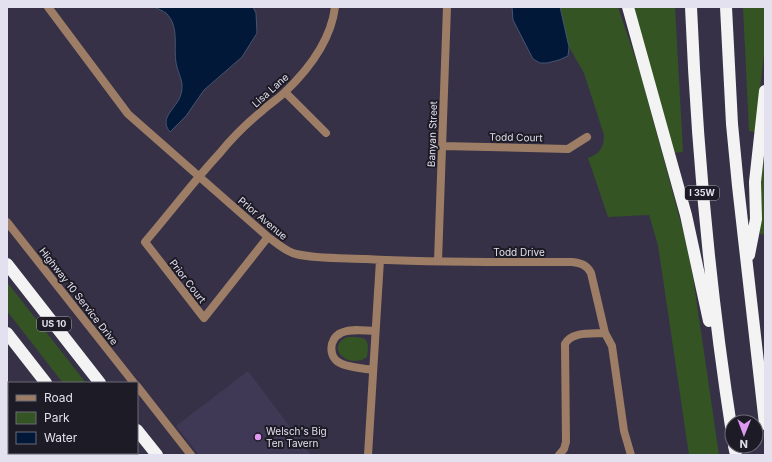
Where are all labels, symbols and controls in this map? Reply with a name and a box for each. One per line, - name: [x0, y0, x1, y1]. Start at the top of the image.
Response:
- street label: Lisa Lane: [249, 70, 291, 109]
- street label: Banyan Street: [425, 100, 439, 167]
- street label: Todd Court: [489, 131, 543, 143]
- road number: I 35W: [685, 186, 719, 200]
- street label: Prior Avenue: [236, 194, 290, 242]
- street label: Highway 10 Service Drive: [37, 245, 121, 347]
- street label: Todd Drive: [493, 246, 545, 258]
- street label: Prior Court: [167, 257, 209, 306]
- road number: US 10: [37, 317, 71, 331]
- legend: [8, 382, 138, 454]
- text: Road: [44, 390, 73, 405]
- text: Park: [44, 410, 70, 425]
- north arrow: [724, 414, 764, 454]
- place label: Welsch's Big Ten Tavern: [266, 425, 327, 449]
- text: Water: [44, 430, 78, 445]
- marker: Welsch's Big Ten Tavern: [253, 432, 263, 442]
- text: N: [740, 437, 748, 451]

